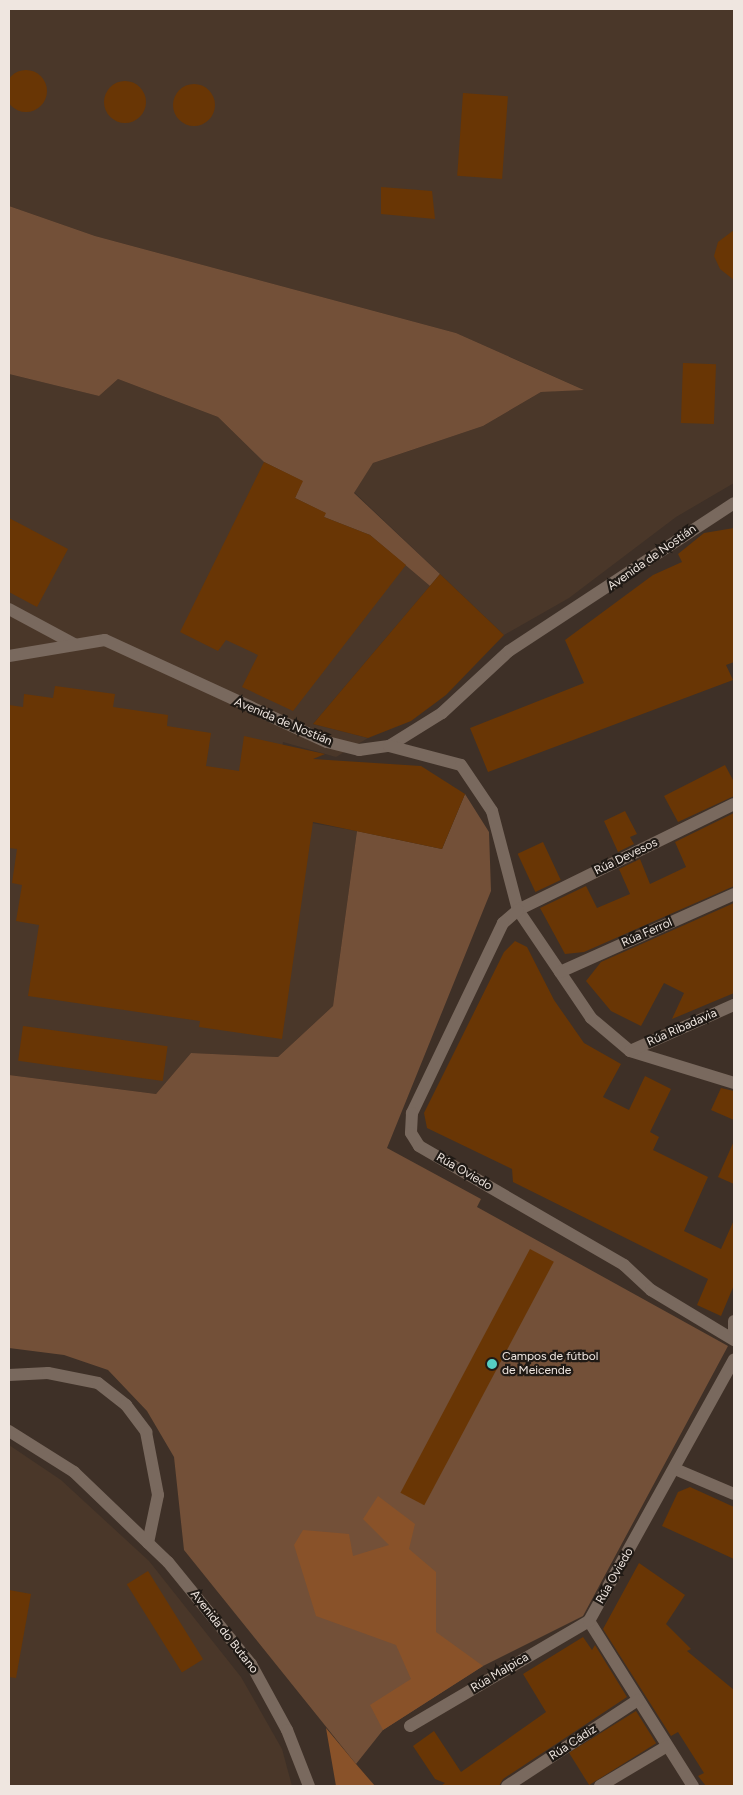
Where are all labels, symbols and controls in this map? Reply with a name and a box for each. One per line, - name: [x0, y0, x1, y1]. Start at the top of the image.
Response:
- street label: Avenida de Nostián: [605, 522, 699, 594]
- street label: Avenida de Nostián: [232, 695, 334, 749]
- street label: Rúa Devesos: [592, 835, 660, 879]
- street label: Rúa Ferrol: [619, 915, 675, 951]
- street label: Rúa Ribadavia: [645, 1006, 719, 1050]
- street label: Rúa Oviedo: [433, 1150, 495, 1194]
- place label: Campos de fútbol de Meicende: [502, 1350, 598, 1378]
- marker: Campos de fútbol de Meicende: [486, 1358, 498, 1370]
- street label: Rúa Oviedo: [593, 1545, 637, 1607]
- street label: Avenida do Butano: [187, 1588, 261, 1676]
- street label: Rúa Malpica: [469, 1650, 531, 1696]
- street label: Rúa Cádiz: [547, 1722, 599, 1764]

